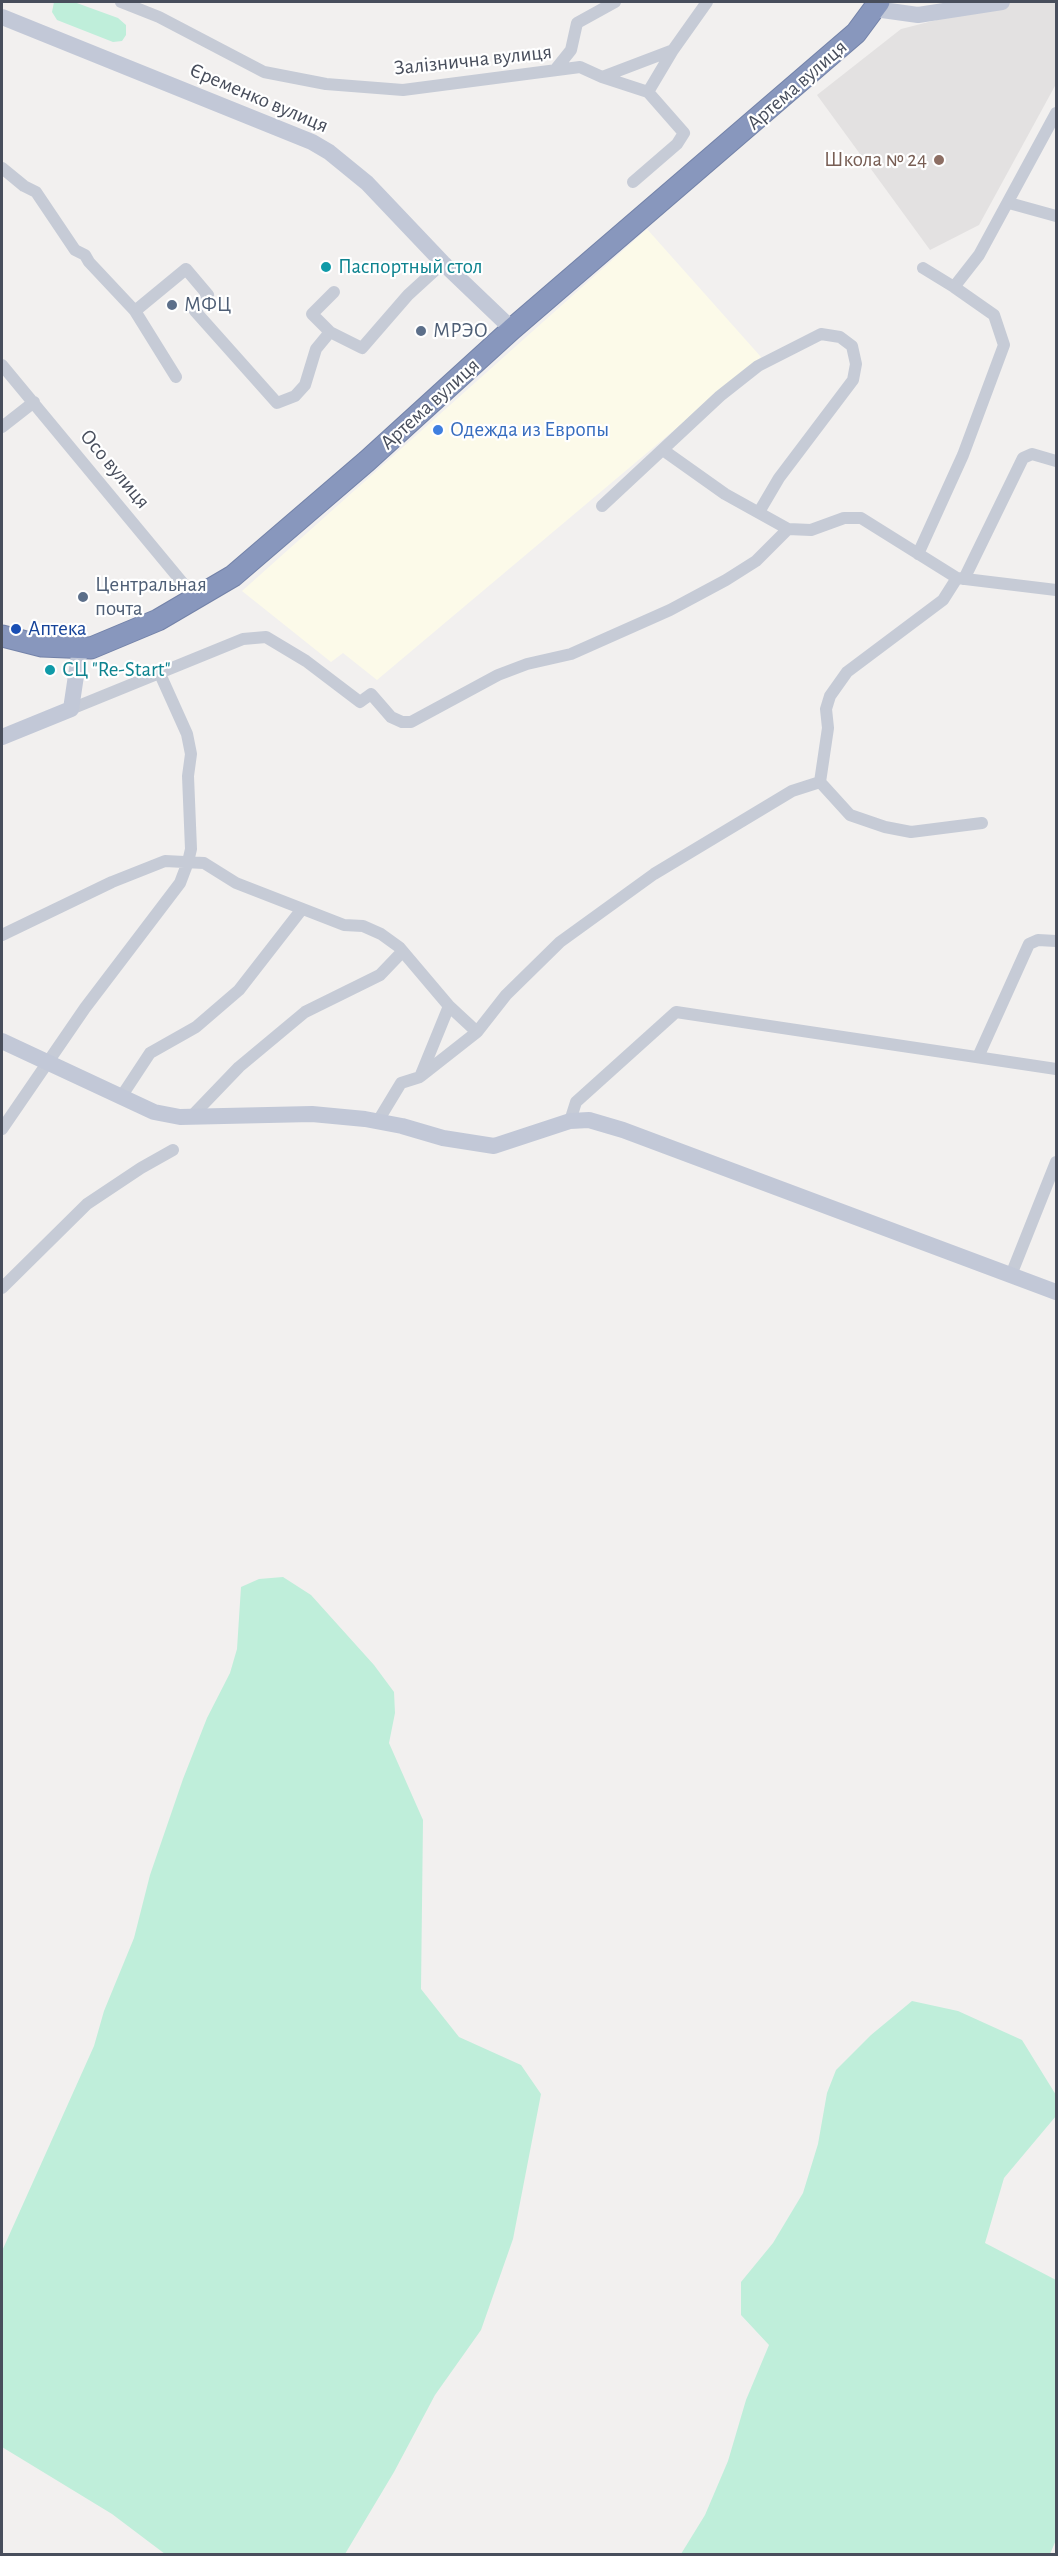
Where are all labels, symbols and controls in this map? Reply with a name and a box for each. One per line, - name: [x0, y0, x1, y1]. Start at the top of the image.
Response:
- street label: Артема вулиця: [742, 34, 852, 136]
- street label: Залізнична вулиця: [393, 39, 553, 81]
- street label: Єременко вулиця: [186, 57, 332, 139]
- place label: Школа № 24: [824, 147, 927, 173]
- marker: Школа № 24: [932, 153, 946, 167]
- place label: Паспортный стол: [338, 254, 482, 280]
- marker: Паспортный стол: [319, 260, 333, 274]
- place label: МФЦ: [184, 292, 232, 318]
- marker: МФЦ: [165, 298, 179, 312]
- place label: МРЭО: [433, 318, 488, 344]
- marker: МРЭО: [414, 324, 428, 338]
- street label: Артема вулиця: [375, 353, 485, 455]
- place label: Одежда из Европы: [450, 417, 609, 443]
- marker: Одежда из Европы: [431, 423, 445, 437]
- street label: Осо вулиця: [75, 424, 155, 514]
- place label: Центральная почта: [95, 572, 207, 622]
- marker: Центральная почта: [76, 590, 90, 604]
- place label: Аптека: [28, 616, 87, 642]
- marker: Аптека: [9, 622, 23, 636]
- place label: СЦ "Re-Start": [62, 657, 171, 683]
- marker: СЦ "Re-Start": [43, 663, 57, 677]

